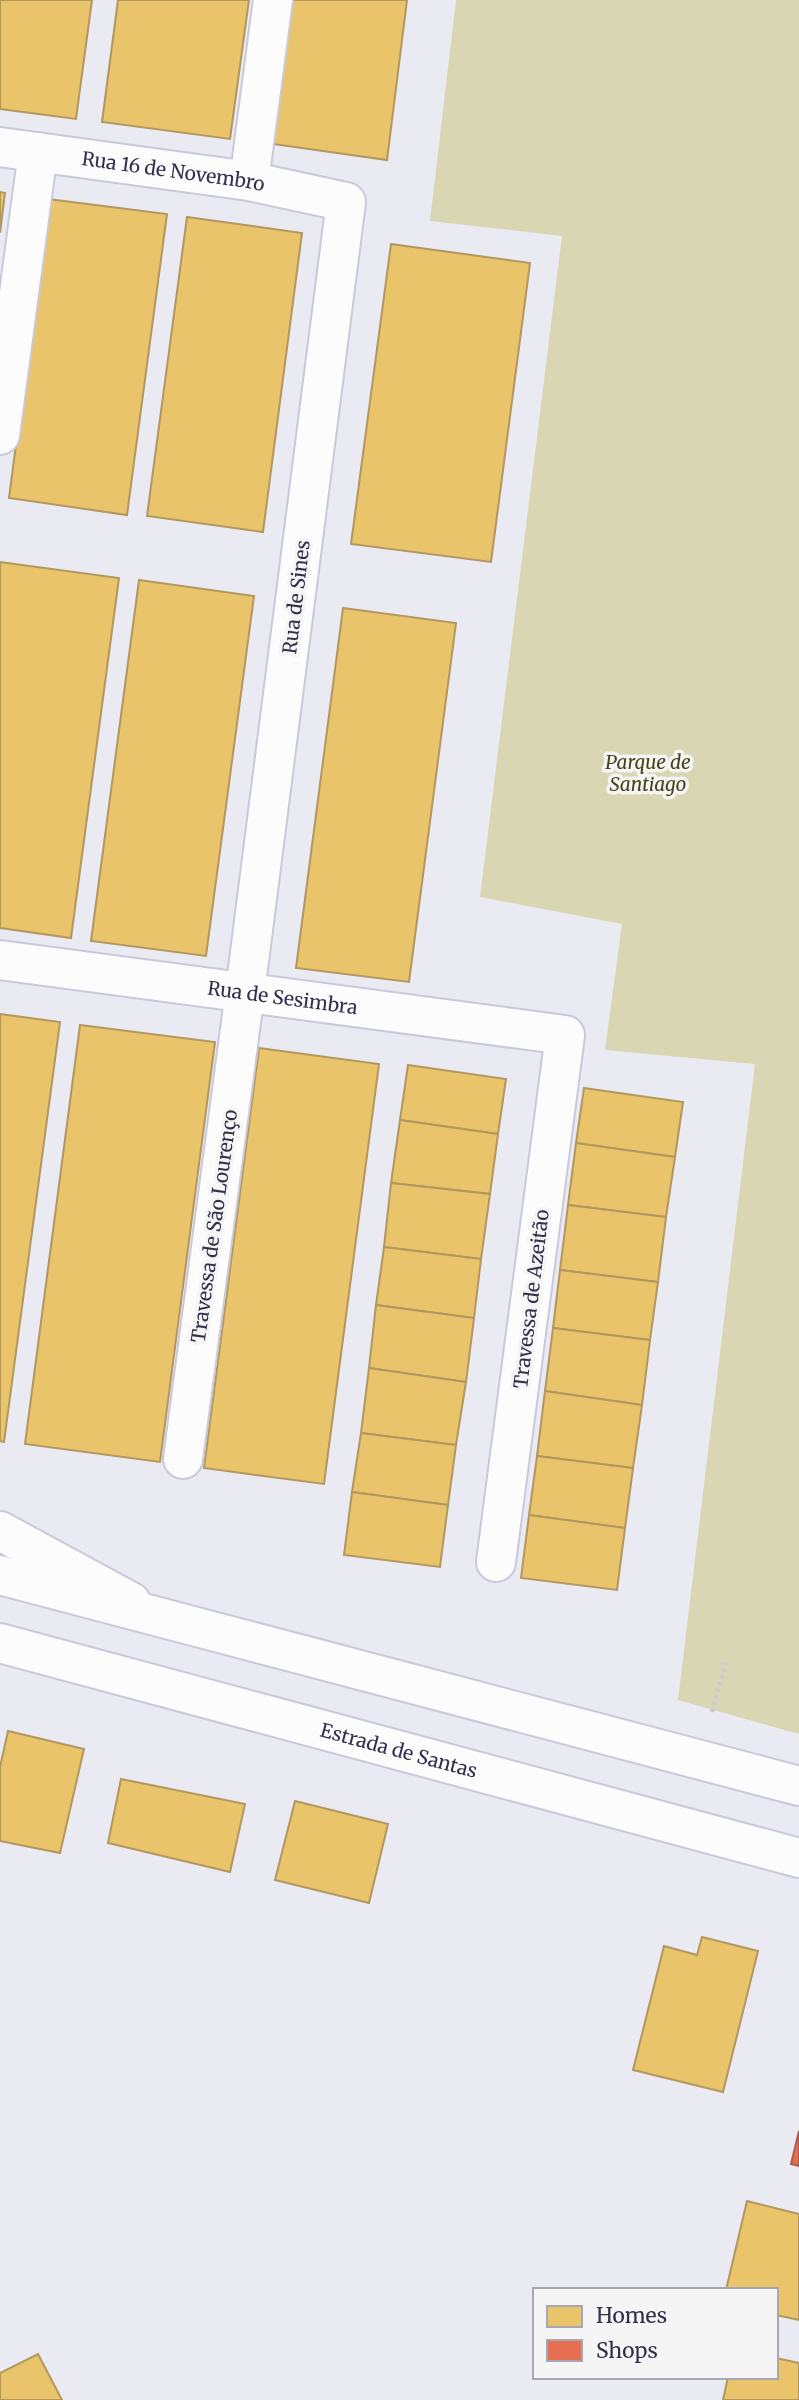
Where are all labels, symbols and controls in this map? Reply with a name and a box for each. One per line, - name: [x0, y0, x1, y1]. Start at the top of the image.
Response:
- street label: Rua 16 de Novembro: [80, 146, 267, 196]
- street label: Rua de Sines: [277, 539, 315, 655]
- park label: Parque de Santiago: [605, 750, 691, 796]
- street label: Rua de Sesimbra: [206, 976, 359, 1019]
- street label: Travessa de São Lourenço: [186, 1108, 242, 1344]
- street label: Travessa de Azeitão: [508, 1208, 554, 1390]
- street label: Estrada de Santas: [318, 1718, 480, 1783]
- legend: [533, 2288, 778, 2379]
- text: Homes: [596, 2302, 667, 2329]
- text: Shops: [596, 2337, 658, 2364]

